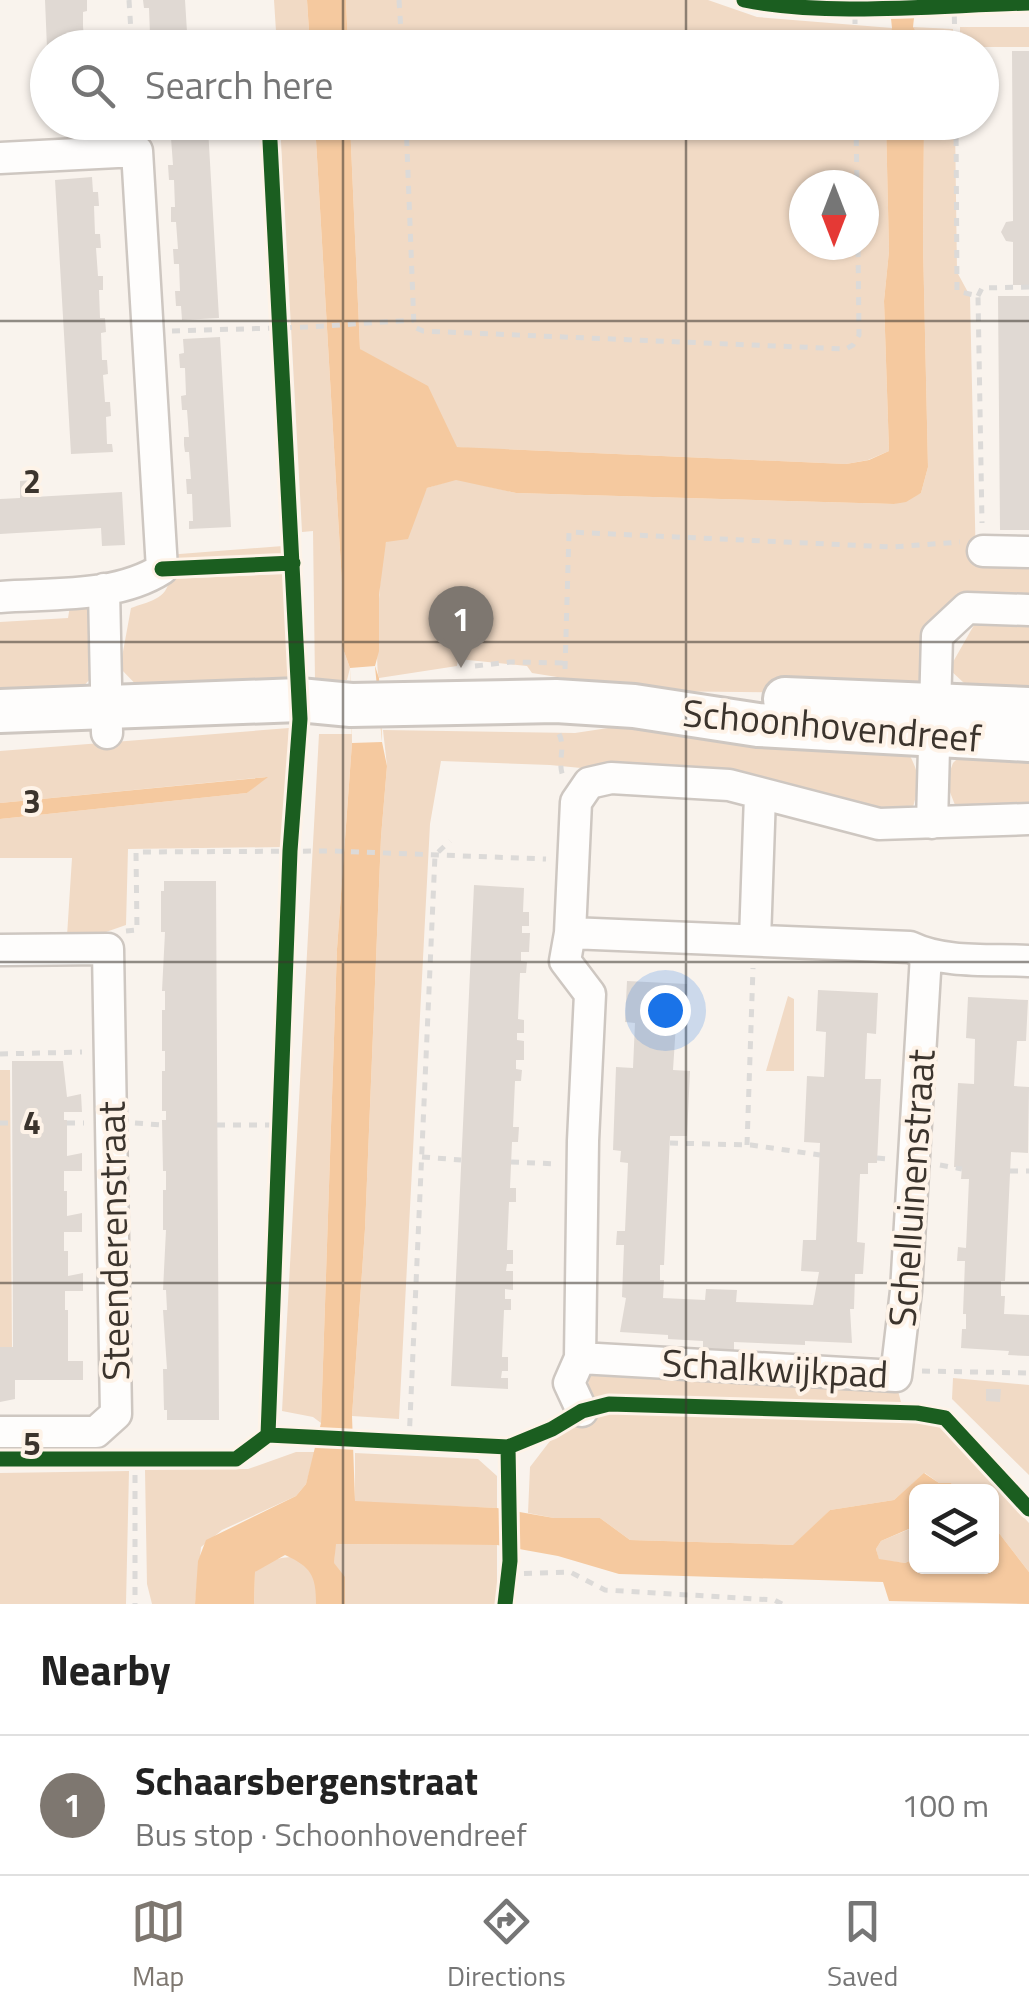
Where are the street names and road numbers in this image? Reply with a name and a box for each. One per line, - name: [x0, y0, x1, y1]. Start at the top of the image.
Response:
- street label: Schoonhovendreef: [680, 683, 984, 767]
- street label: Schelluinenstraat: [872, 1047, 950, 1329]
- street label: Steenderenstraat: [82, 1101, 144, 1381]
- street label: Schalkwijkpad: [660, 1333, 890, 1403]

